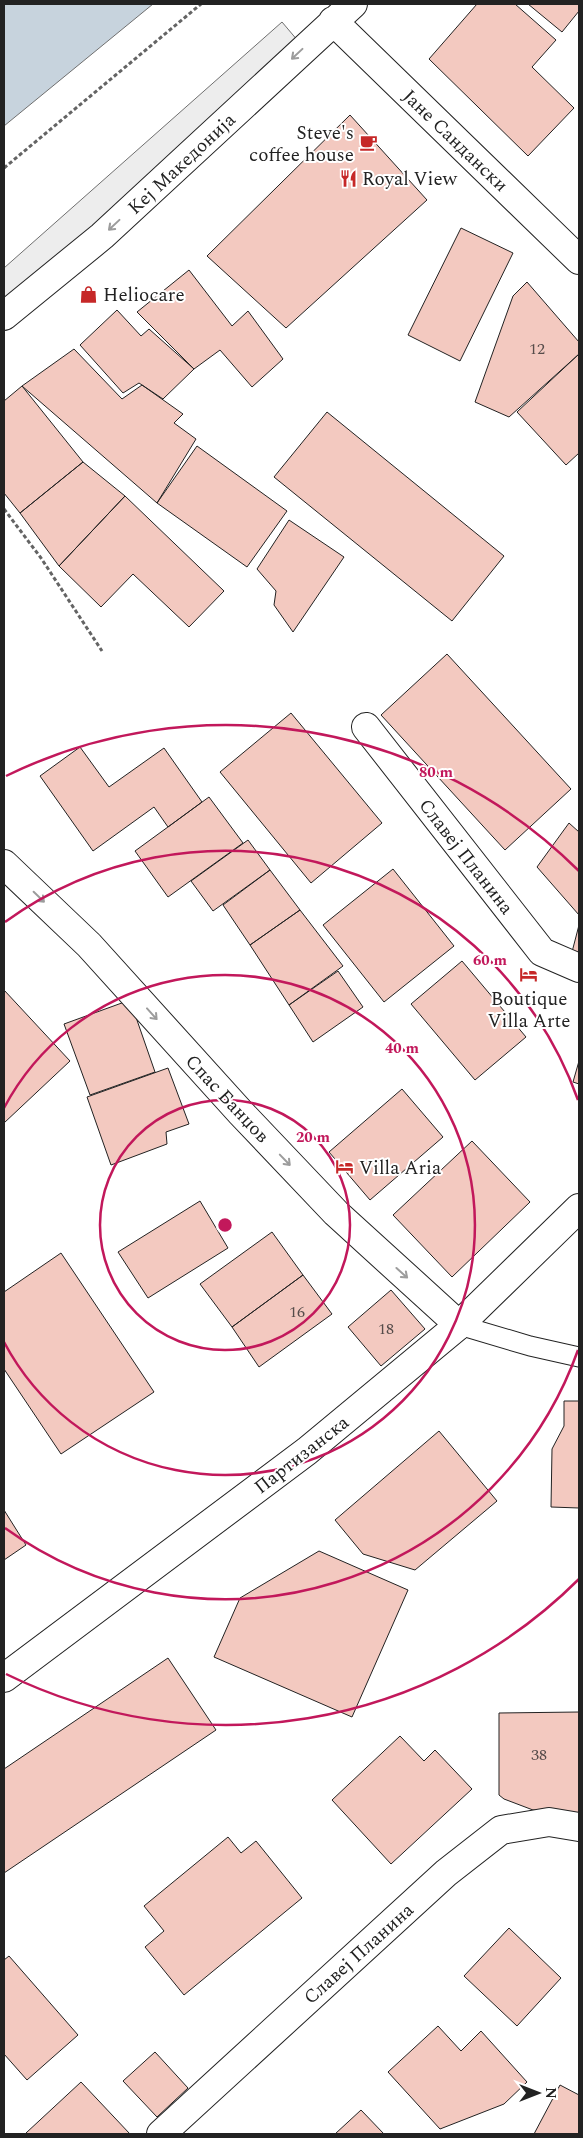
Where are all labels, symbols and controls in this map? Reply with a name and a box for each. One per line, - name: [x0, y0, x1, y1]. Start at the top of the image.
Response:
- one-way arrow: [291, 48, 304, 60]
- street label: Јане Сандански: [395, 83, 515, 199]
- street label: Кеј Македонија: [121, 106, 243, 222]
- place label: Steve's coffee house: [249, 119, 354, 170]
- cafe icon: Steve's coffee house: [358, 133, 378, 153]
- place label: Royal View: [362, 165, 458, 194]
- restaurant icon: Royal View: [338, 168, 358, 188]
- one-way arrow: [108, 219, 121, 231]
- place label: Heliocare: [103, 281, 185, 310]
- shop icon: Heliocare: [79, 284, 99, 304]
- house number: 12: [529, 337, 545, 361]
- text: 80 m: [419, 761, 454, 784]
- street label: Славеј Планина: [411, 793, 521, 922]
- one-way arrow: [33, 891, 45, 903]
- text: 60 m: [473, 949, 508, 972]
- hotel icon: Boutique Villa Arte: [519, 965, 539, 985]
- place label: Boutique Villa Arte: [488, 985, 570, 1036]
- one-way arrow: [146, 1008, 158, 1021]
- text: 40 m: [385, 1037, 420, 1060]
- street label: Спас Банџов: [178, 1048, 276, 1150]
- text: 20 m: [296, 1126, 331, 1149]
- one-way arrow: [279, 1153, 291, 1166]
- place label: Villa Aria: [359, 1154, 442, 1183]
- hotel icon: Villa Aria: [335, 1157, 355, 1177]
- centre of rings: [216, 1216, 234, 1234]
- one-way arrow: [395, 1267, 408, 1279]
- house number: 16: [289, 1300, 305, 1324]
- house number: 18: [378, 1317, 394, 1341]
- street label: Партизанска: [248, 1408, 356, 1502]
- house number: 38: [531, 1743, 547, 1767]
- street label: Славеј Планина: [297, 1896, 421, 2012]
- north arrow: [513, 2068, 563, 2118]
- text: N: [540, 2087, 561, 2099]

